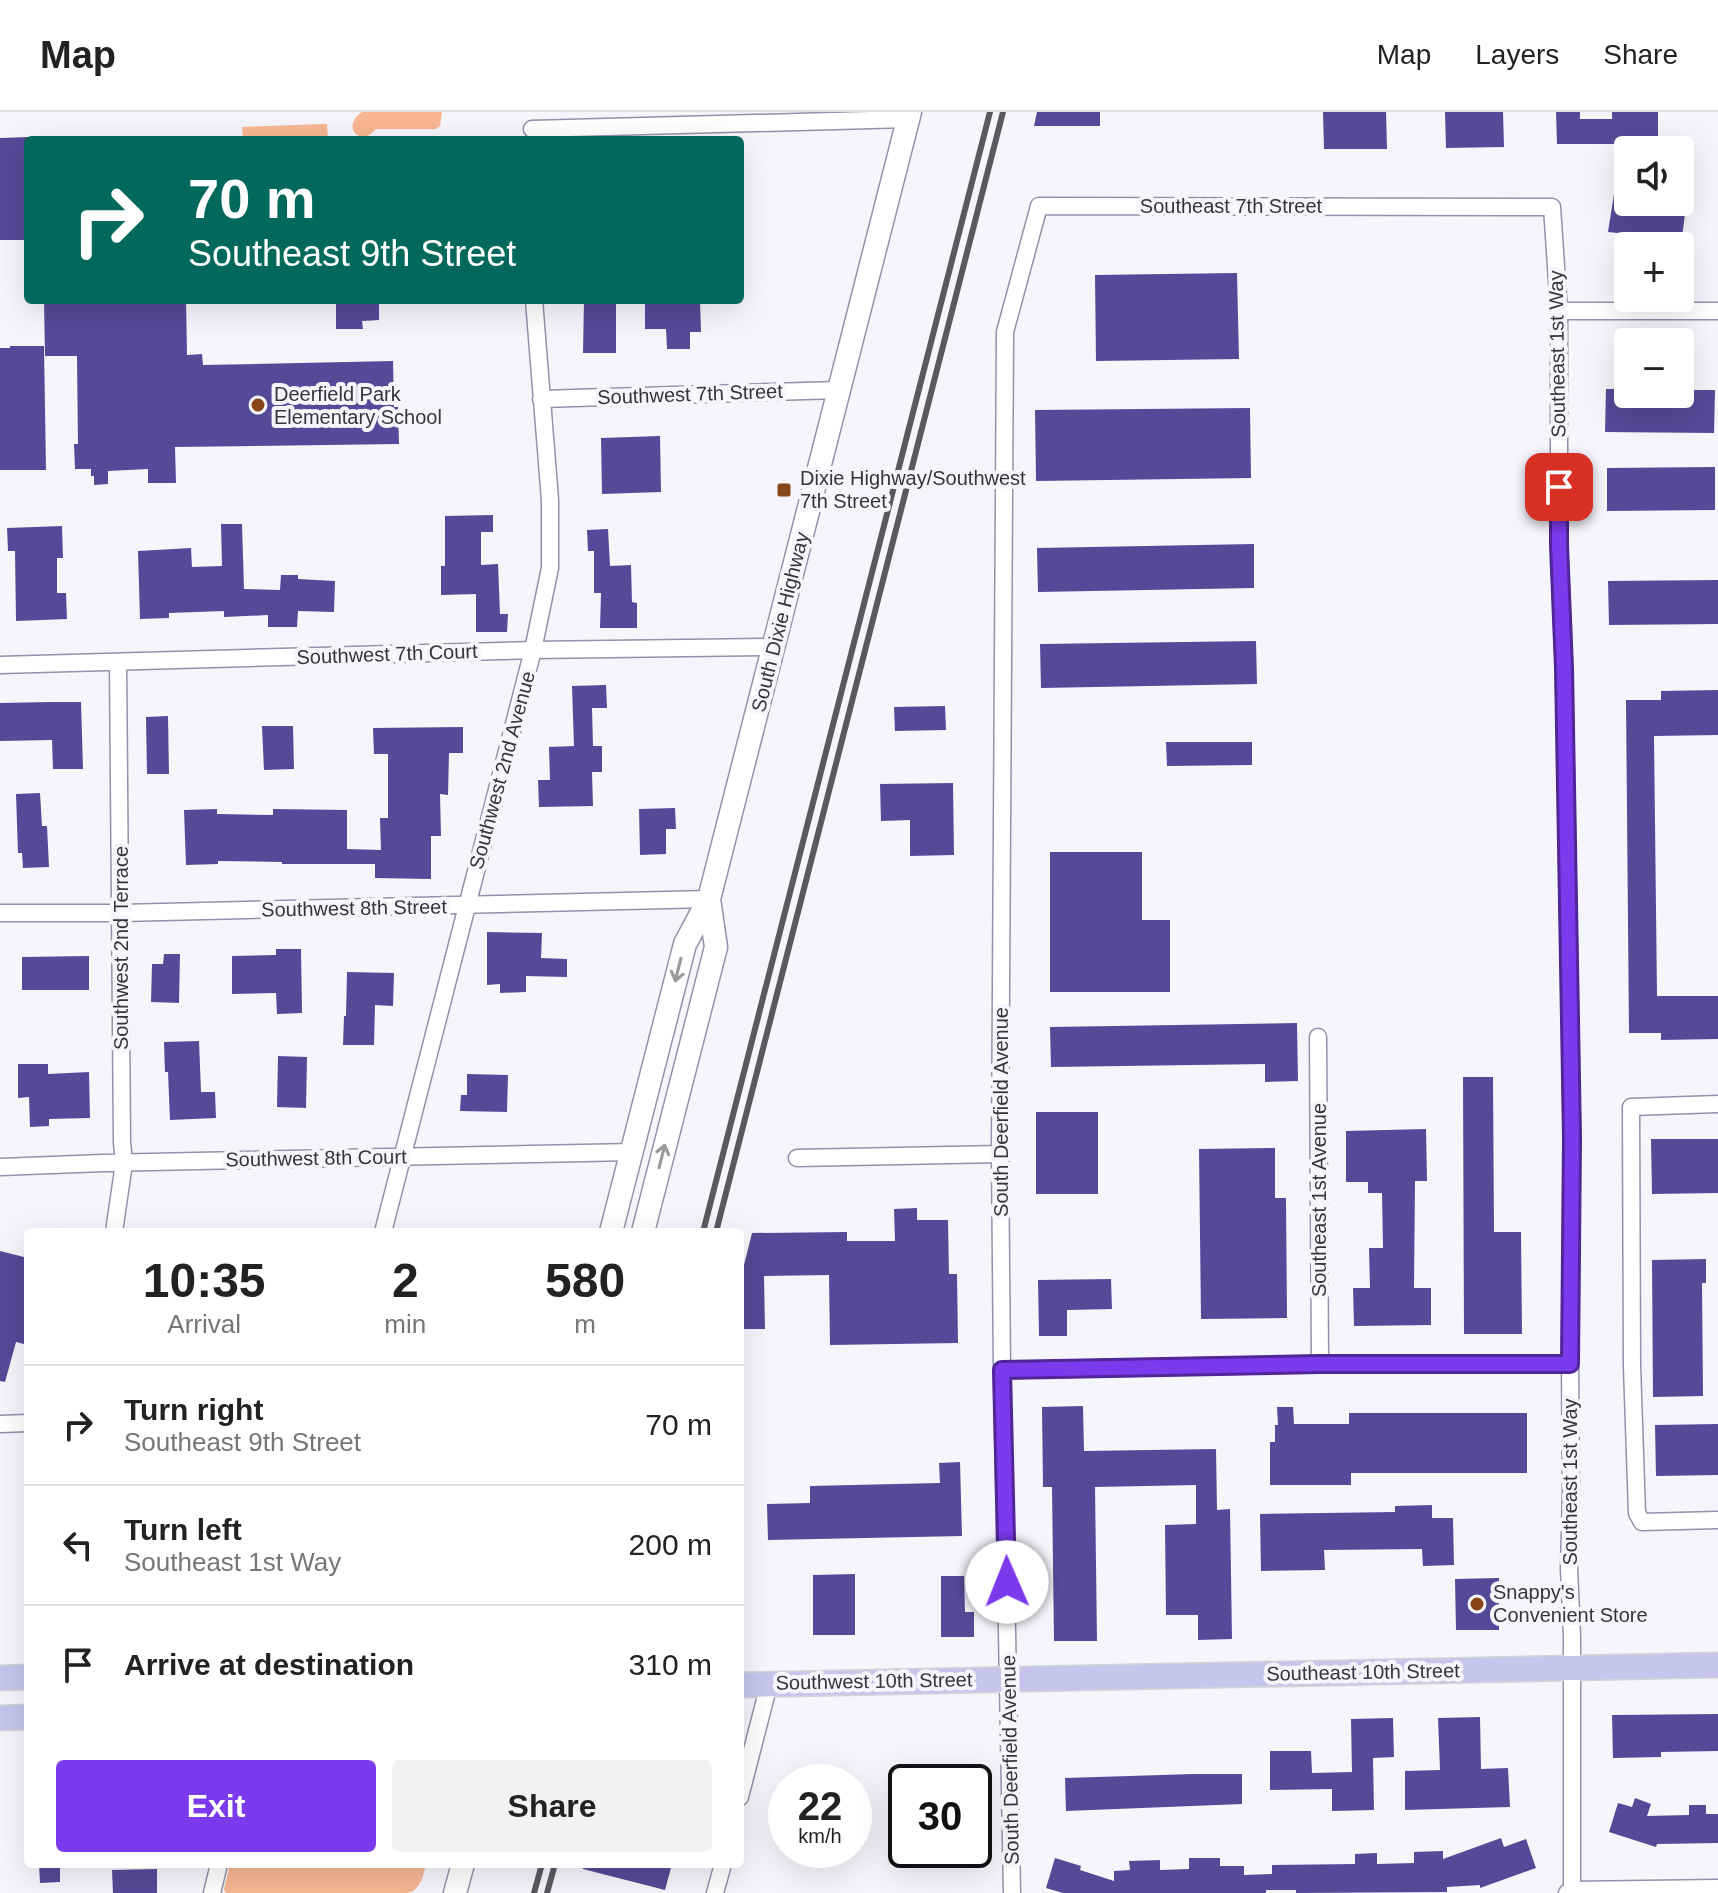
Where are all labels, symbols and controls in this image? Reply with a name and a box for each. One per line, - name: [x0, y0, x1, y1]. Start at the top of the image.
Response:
- text: Map: [40, 34, 116, 76]
- text: Map: [1377, 39, 1431, 70]
- text: Layers: [1475, 39, 1559, 70]
- text: Share: [1603, 39, 1678, 70]
- map controls: [1614, 136, 1694, 408]
- button: sound: [1614, 136, 1694, 216]
- text: 70 m: [188, 167, 316, 230]
- icon: right: [56, 168, 160, 272]
- street label: Southeast 7th Street: [1140, 195, 1323, 217]
- button: +: [1614, 232, 1694, 312]
- text: Southeast 9th Street: [188, 233, 516, 274]
- street label: Southeast 1st Way: [1545, 270, 1569, 438]
- button: −: [1614, 328, 1694, 408]
- street label: Southwest 7th Street: [597, 380, 784, 408]
- place label: Deerfield Park Elementary School: [274, 383, 442, 428]
- marker: Deerfield Park Elementary School: [249, 396, 267, 414]
- pin: [1525, 453, 1593, 521]
- icon: arrive: [1537, 465, 1581, 509]
- place label: Dixie Highway/Southwest 7th Street: [800, 467, 1026, 512]
- marker: Dixie Highway/Southwest 7th Street: [775, 481, 793, 499]
- street label: South Dixie Highway: [747, 530, 813, 714]
- street label: Southwest 7th Court: [296, 640, 478, 668]
- street label: Southwest 2nd Avenue: [465, 669, 539, 871]
- street label: Southwest 2nd Terrace: [110, 846, 132, 1050]
- street label: Southwest 8th Street: [261, 895, 447, 921]
- one-way arrow: [669, 957, 684, 983]
- street label: South Deerfield Avenue: [990, 1007, 1012, 1217]
- street label: Southeast 1st Avenue: [1308, 1103, 1330, 1297]
- one-way arrow: [655, 1144, 670, 1170]
- street label: Southwest 8th Court: [225, 1145, 407, 1171]
- text: 10:35: [143, 1254, 266, 1307]
- text: 2: [392, 1254, 419, 1307]
- text: 580: [545, 1254, 625, 1307]
- text: Arrival: [167, 1309, 241, 1339]
- text: min: [384, 1309, 426, 1339]
- text: m: [574, 1309, 596, 1339]
- text: Turn right: [124, 1393, 263, 1426]
- street label: Southeast 1st Way: [1559, 1398, 1581, 1566]
- icon: right: [56, 1403, 100, 1447]
- text: 70 m: [645, 1408, 712, 1441]
- text: Southeast 9th Street: [124, 1427, 361, 1457]
- text: Turn left: [124, 1513, 242, 1546]
- icon: left: [56, 1523, 100, 1567]
- text: 200 m: [629, 1528, 712, 1561]
- position arrow: [965, 1540, 1049, 1624]
- text: Southeast 1st Way: [124, 1547, 341, 1577]
- place label: Snappy's Convenient Store: [1493, 1581, 1648, 1626]
- marker: Snappy's Convenient Store: [1468, 1595, 1486, 1613]
- icon: arrive: [56, 1643, 100, 1687]
- text: Arrive at destination: [124, 1648, 414, 1681]
- text: 310 m: [629, 1648, 712, 1681]
- street label: South Deerfield Avenue: [997, 1655, 1023, 1865]
- street label: Southeast 10th Street: [1266, 1659, 1460, 1685]
- street label: Southwest 10th Street: [775, 1668, 973, 1694]
- button: Exit: [56, 1760, 376, 1852]
- button: Share: [392, 1760, 712, 1852]
- speed limit sign: 30: [888, 1764, 992, 1868]
- text: 22: [798, 1784, 842, 1828]
- text: km/h: [798, 1825, 842, 1847]

